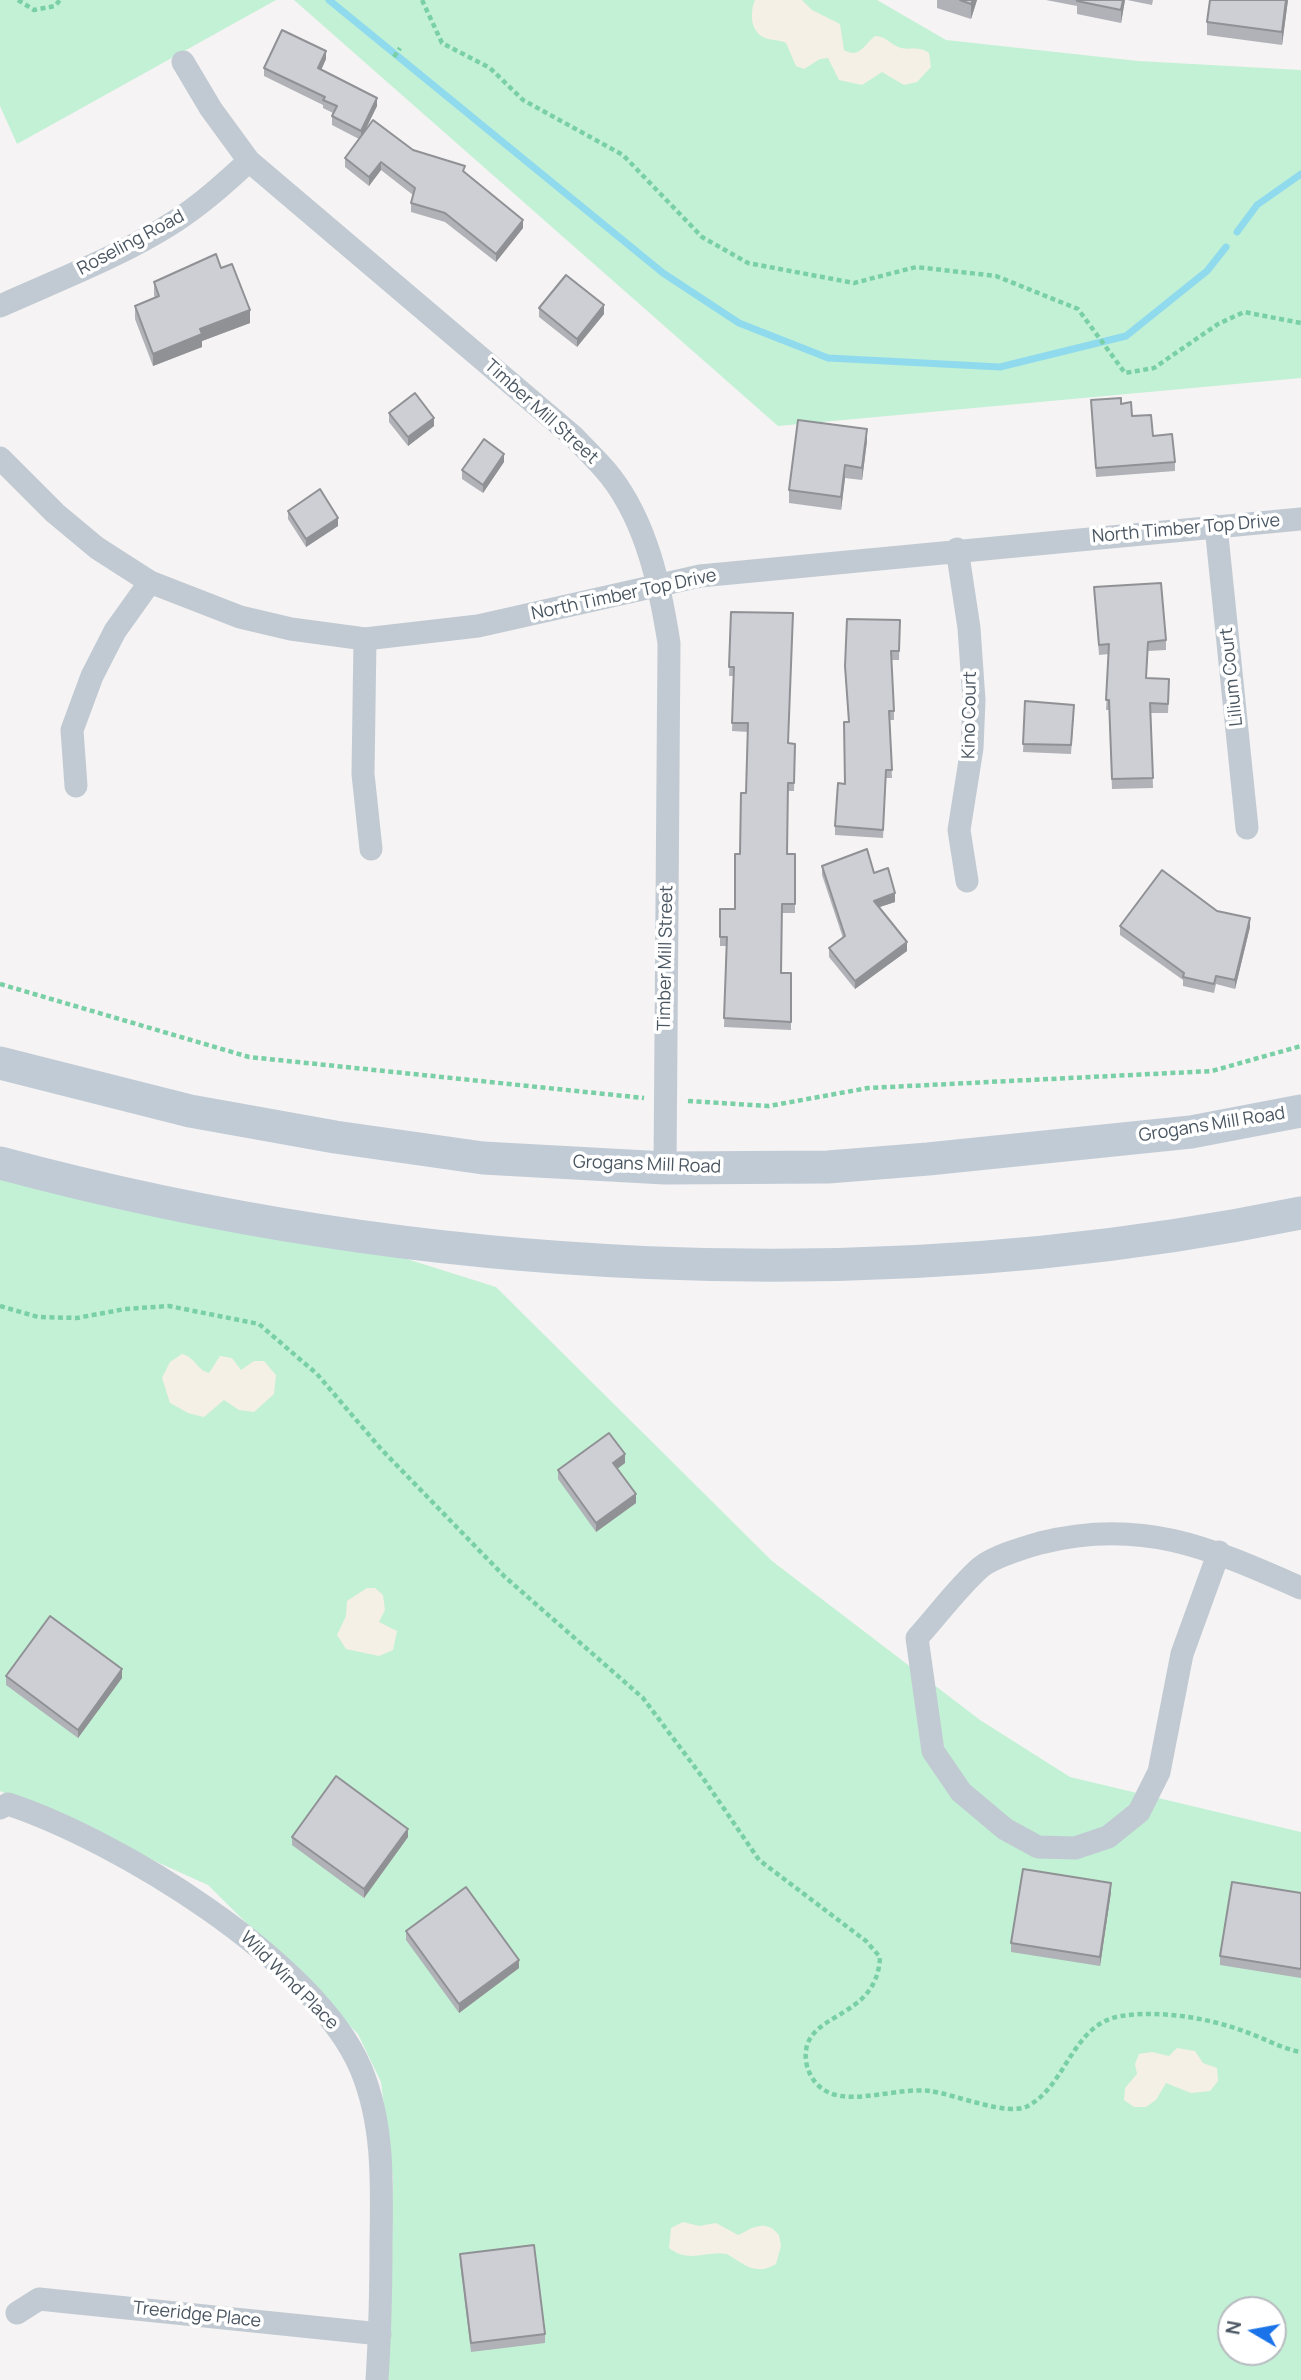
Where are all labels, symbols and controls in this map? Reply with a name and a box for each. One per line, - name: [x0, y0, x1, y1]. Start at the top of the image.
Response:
- street label: Roseling Road: [74, 206, 188, 280]
- street label: Timber Mill Street: [480, 355, 602, 469]
- street label: North Timber Top Drive: [1091, 510, 1281, 548]
- street label: North Timber Top Drive: [529, 565, 719, 625]
- street label: Lilium Court: [1216, 627, 1248, 727]
- street label: Kino Court: [958, 671, 982, 759]
- street label: Timber Mill Street: [654, 885, 678, 1031]
- street label: Grogans Mill Road: [1137, 1103, 1287, 1147]
- street label: Grogans Mill Road: [573, 1152, 721, 1178]
- street label: Wild Wind Place: [235, 1927, 343, 2035]
- north arrow: [1217, 2296, 1287, 2366]
- street label: Treeridge Place: [132, 2298, 262, 2332]
- text: N: [1219, 2319, 1247, 2337]

